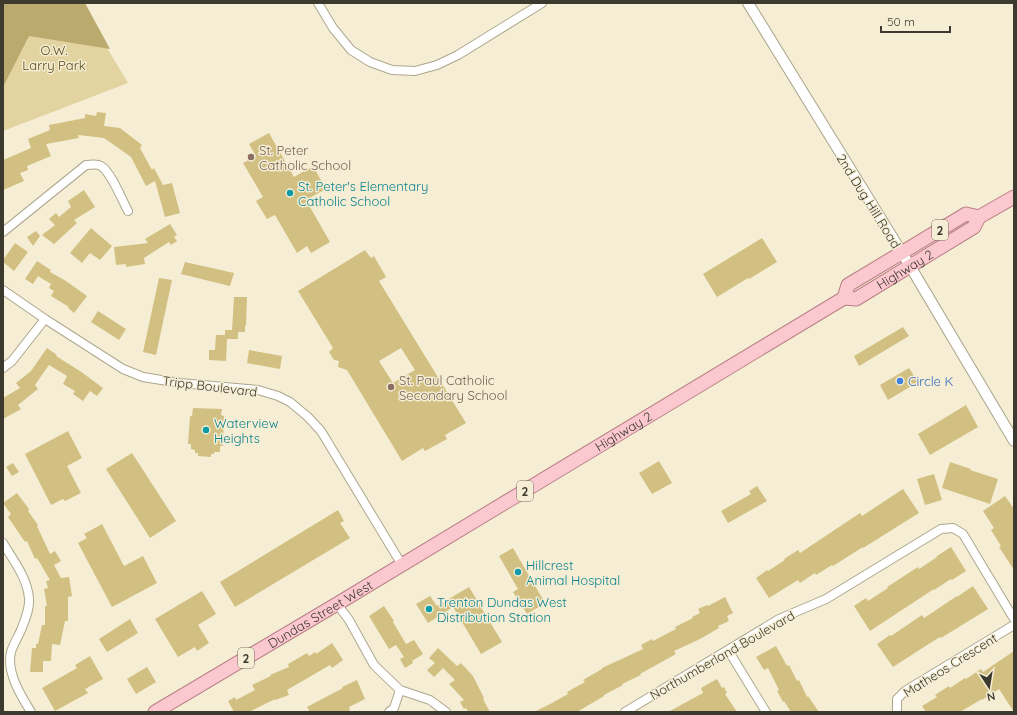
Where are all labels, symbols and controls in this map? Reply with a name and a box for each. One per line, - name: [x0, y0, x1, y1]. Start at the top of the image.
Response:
- scale bar: [881, 8, 950, 34]
- text: 50 m: [887, 14, 915, 29]
- park label: O.W. Larry Park: [22, 42, 86, 73]
- place label: St. Peter Catholic School: [259, 142, 351, 173]
- street label: 2nd Dug Hill Road: [834, 151, 904, 251]
- marker: St. Peter Catholic School: [246, 152, 256, 162]
- place label: St. Peter's Elementary Catholic School: [298, 178, 428, 209]
- marker: St. Peter's Elementary Catholic School: [285, 188, 295, 198]
- road number: 2: [932, 220, 948, 240]
- street label: Highway 2: [873, 246, 936, 293]
- street label: Tripp Boulevard: [162, 372, 258, 400]
- place label: St. Paul Catholic Secondary School: [399, 372, 508, 403]
- place label: Circle K: [908, 373, 953, 389]
- marker: Circle K: [895, 376, 905, 386]
- marker: St. Paul Catholic Secondary School: [386, 382, 396, 392]
- street label: Highway 2: [592, 408, 655, 454]
- place label: Waterview Heights: [214, 415, 279, 446]
- marker: Waterview Heights: [201, 425, 211, 435]
- road number: 2: [517, 481, 533, 501]
- place label: Hillcrest Animal Hospital: [526, 557, 620, 588]
- marker: Hillcrest Animal Hospital: [513, 567, 523, 577]
- street label: Dundas Street West: [265, 577, 375, 651]
- place label: Trenton Dundas West Distribution Station: [437, 594, 567, 625]
- marker: Trenton Dundas West Distribution Station: [424, 604, 434, 614]
- street label: Northumberland Boulevard: [647, 607, 797, 703]
- street label: Matheos Crescent: [900, 630, 1000, 700]
- road number: 2: [238, 648, 254, 668]
- north arrow: [969, 667, 1009, 707]
- text: N: [986, 689, 996, 704]

